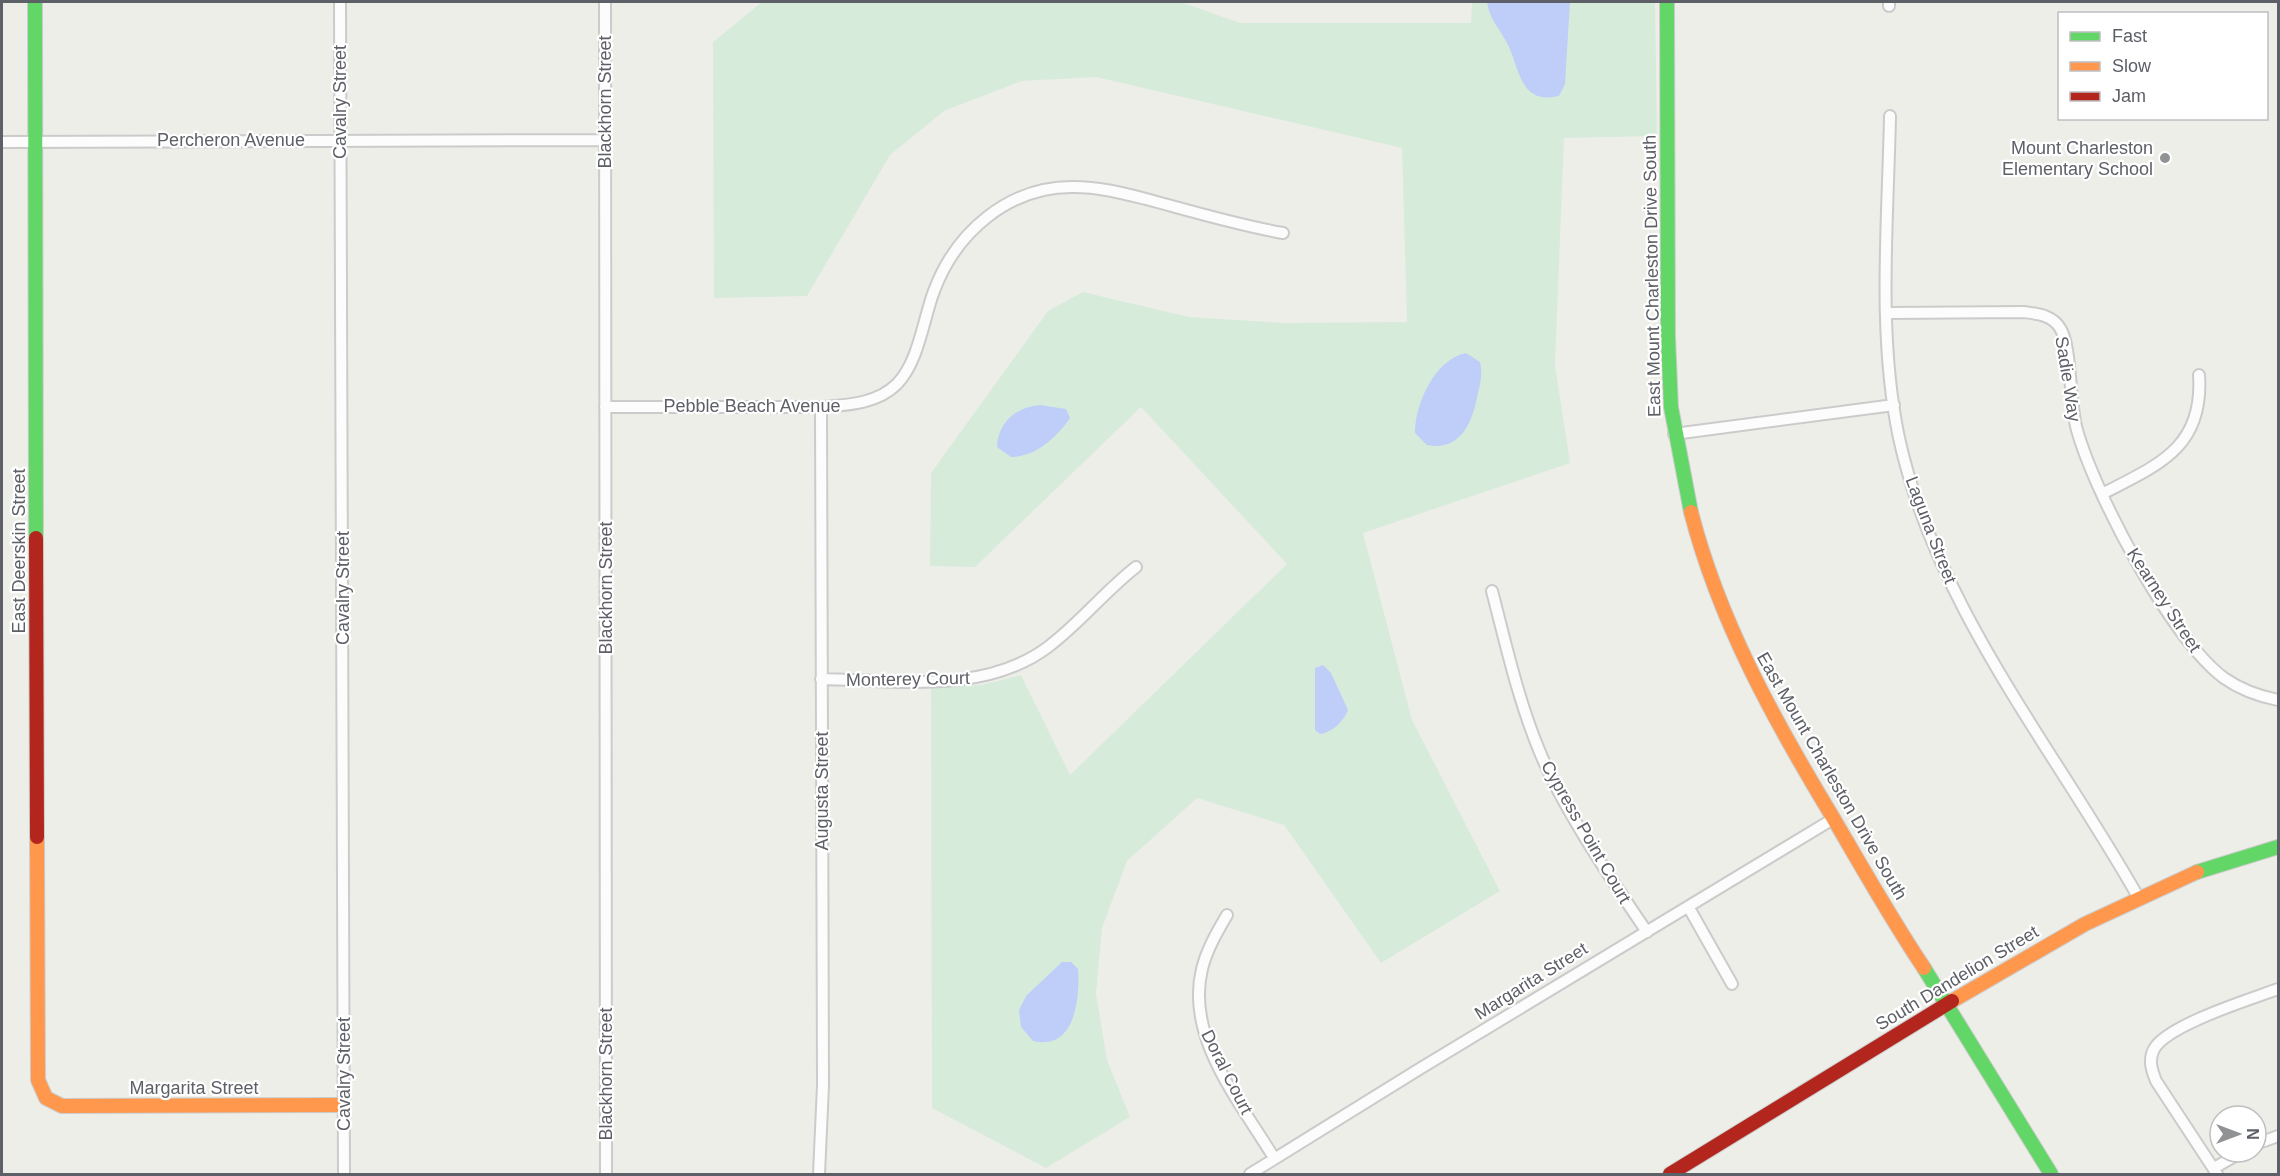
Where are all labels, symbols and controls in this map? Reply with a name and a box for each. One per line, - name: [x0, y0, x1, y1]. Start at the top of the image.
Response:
- legend: [2058, 12, 2268, 120]
- text: Fast: [2112, 26, 2147, 46]
- street label: Blackhorn Street: [595, 35, 615, 169]
- street label: Cavalry Street: [330, 45, 350, 159]
- text: Slow: [2112, 56, 2152, 76]
- text: Jam: [2112, 86, 2146, 106]
- street label: Percheron Avenue: [157, 130, 305, 150]
- street label: East Mount Charleston Drive South: [1640, 135, 1664, 417]
- place label: Mount Charleston Elementary School: [2002, 138, 2153, 179]
- marker: Mount Charleston Elementary School: [2158, 151, 2172, 165]
- street label: Sadie Way: [2051, 335, 2085, 423]
- street label: Pebble Beach Avenue: [664, 396, 840, 416]
- street label: East Deerskin Street: [9, 468, 29, 634]
- street label: Laguna Street: [1901, 474, 1961, 586]
- street label: Blackhorn Street: [596, 521, 616, 655]
- street label: Cavalry Street: [333, 531, 353, 645]
- street label: Kearney Street: [2123, 544, 2205, 656]
- street label: East Mount Charleston Drive South: [1753, 649, 1911, 903]
- street label: Monterey Court: [846, 668, 970, 690]
- street label: Augusta Street: [812, 731, 832, 851]
- street label: Cypress Point Court: [1537, 757, 1635, 907]
- street label: South Dandelion Street: [1872, 921, 2042, 1035]
- street label: Margarita Street: [1471, 938, 1591, 1024]
- street label: Blackhorn Street: [596, 1007, 616, 1141]
- street label: Cavalry Street: [334, 1017, 354, 1131]
- street label: Doral Court: [1197, 1026, 1257, 1118]
- street label: Margarita Street: [129, 1078, 259, 1098]
- north arrow: [2208, 1104, 2268, 1164]
- text: N: [2244, 1128, 2261, 1140]

